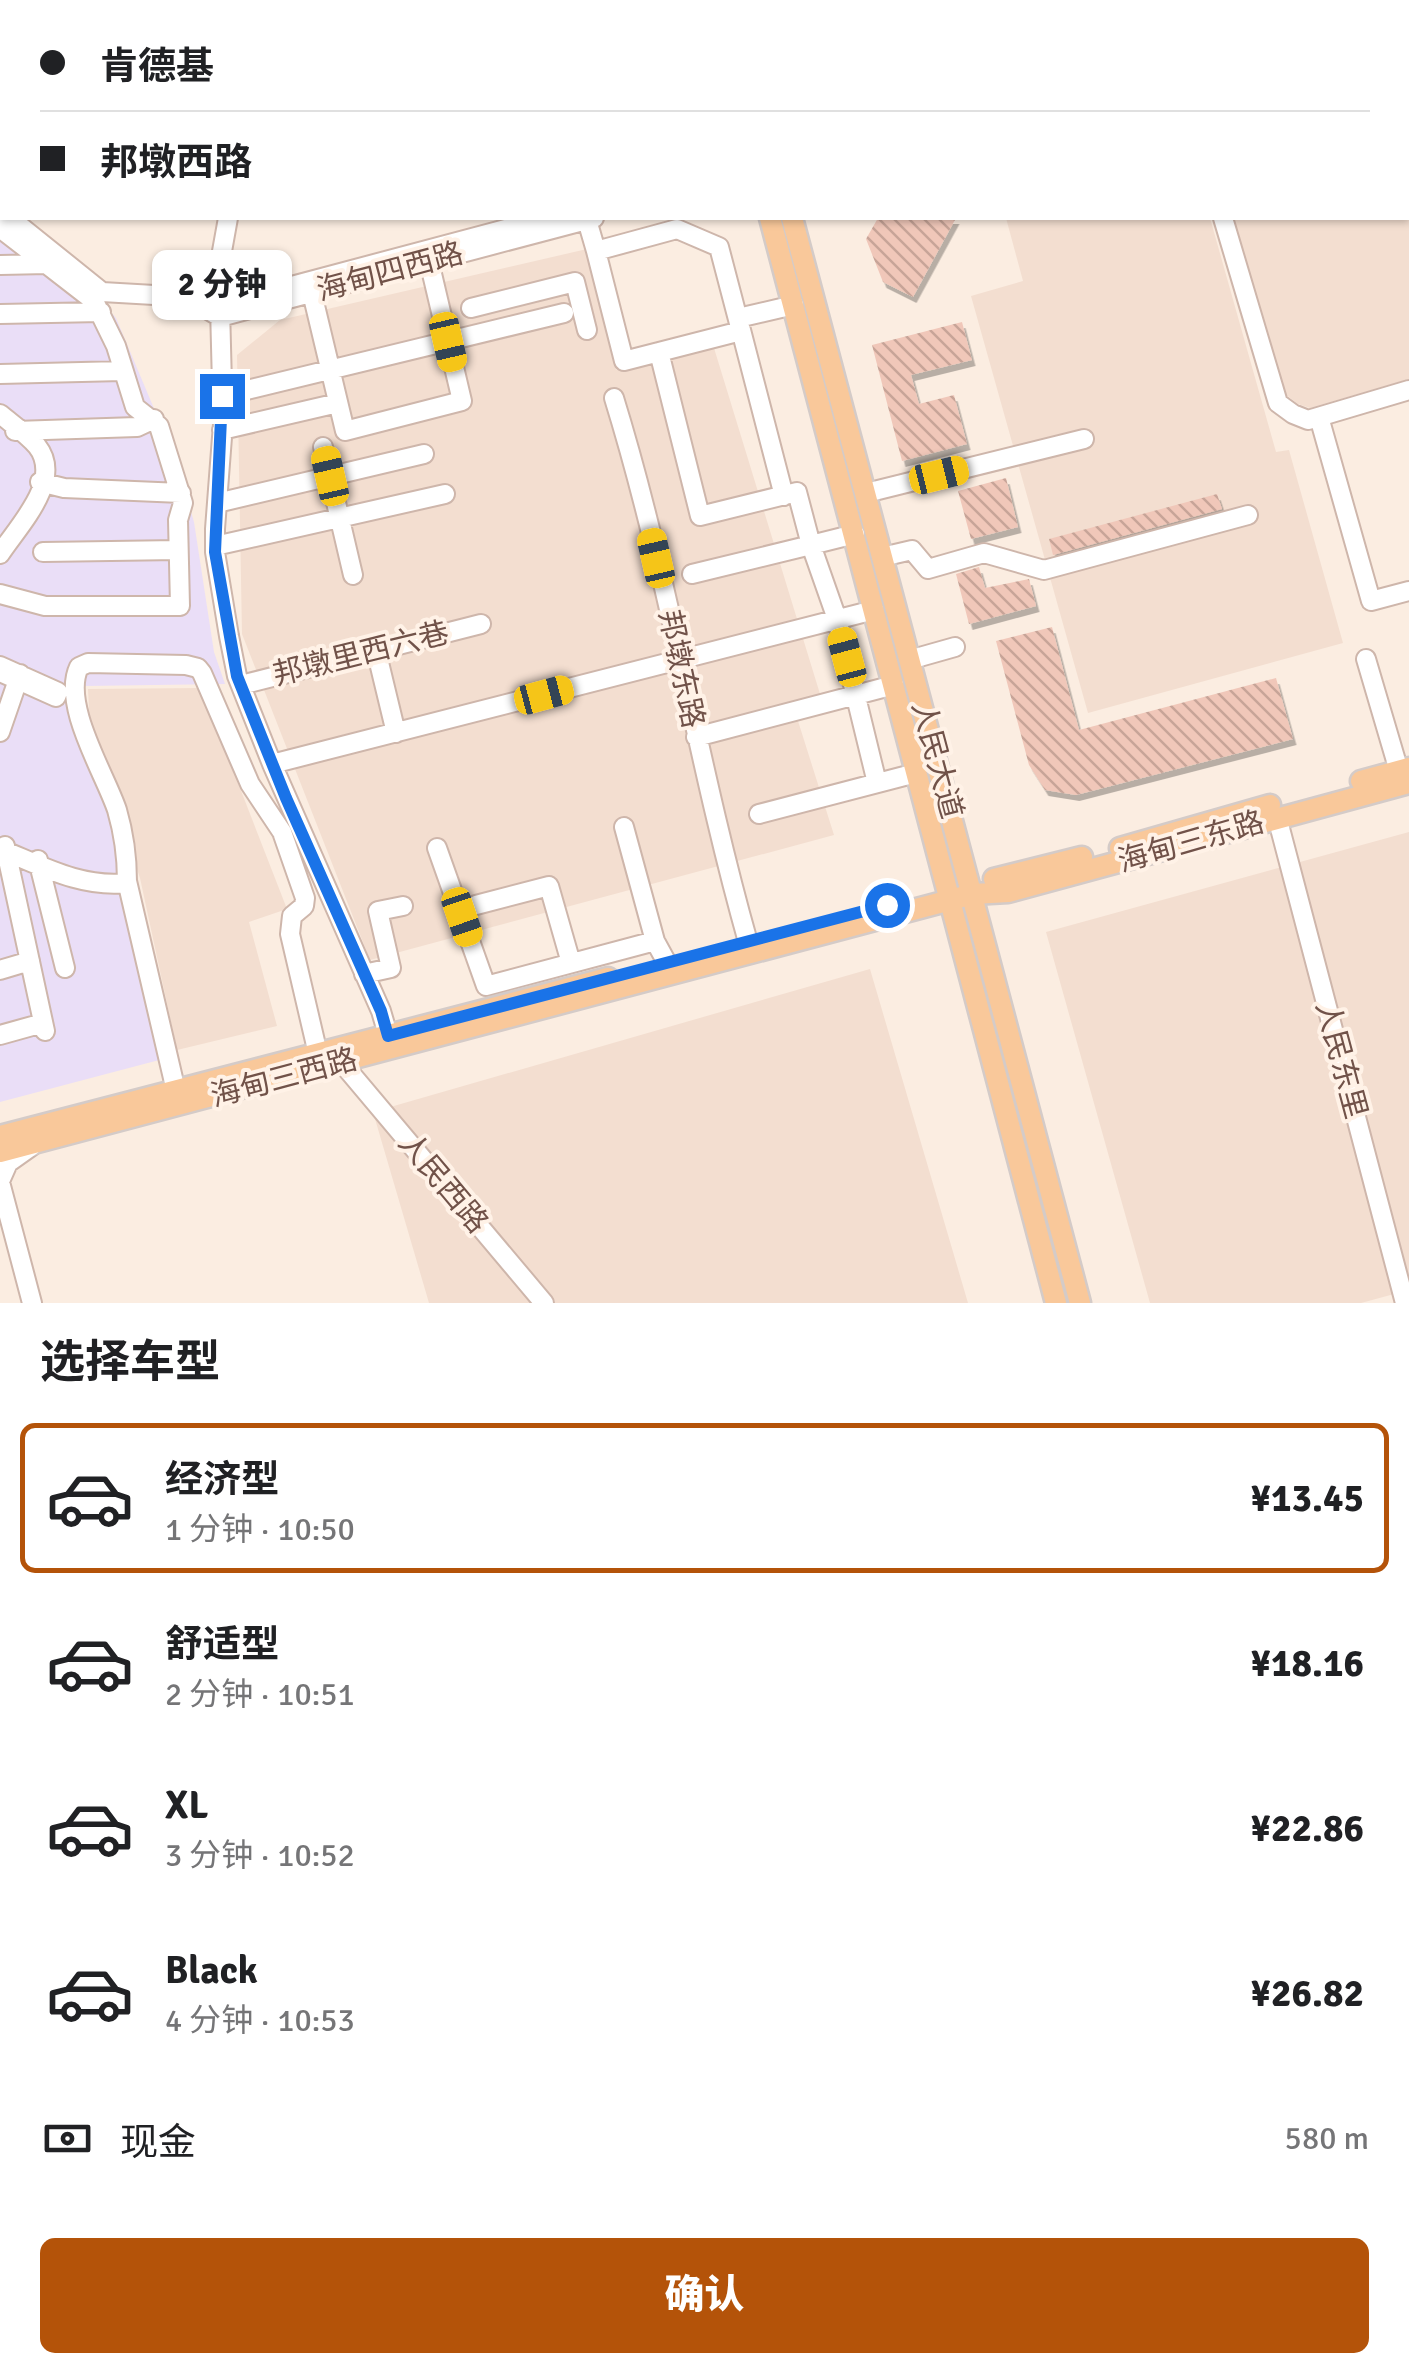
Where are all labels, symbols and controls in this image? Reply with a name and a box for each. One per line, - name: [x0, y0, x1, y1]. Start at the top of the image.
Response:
- text: 肯德基: [100, 43, 214, 90]
- text: 邦墩西路: [100, 139, 252, 186]
- street label: 海甸四西路: [313, 235, 467, 309]
- callout: 2 分钟: [152, 251, 292, 321]
- text: 2 分钟: [178, 265, 266, 304]
- car: [427, 309, 469, 375]
- route end: [200, 374, 245, 419]
- car: [309, 443, 351, 509]
- car: [906, 453, 972, 497]
- car: [635, 525, 677, 591]
- street label: 邦墩东路: [650, 606, 712, 732]
- street label: 邦墩里西六巷: [269, 614, 453, 694]
- car: [825, 624, 869, 690]
- car: [511, 673, 577, 717]
- street label: 人民大道: [904, 697, 970, 823]
- street label: 海甸三东路: [1114, 804, 1268, 880]
- route start: [865, 883, 910, 928]
- car: [438, 884, 486, 950]
- street label: 人民东里: [1308, 997, 1374, 1123]
- street label: 海甸三西路: [207, 1041, 361, 1115]
- street label: 人民西路: [390, 1125, 496, 1241]
- text: 选择车型: [40, 1335, 220, 1390]
- icon: car: [45, 1453, 135, 1543]
- text: 经济型: [165, 1456, 279, 1503]
- text: ¥13.45: [1251, 1475, 1364, 1522]
- text: 1 分钟 · 10:50: [165, 1510, 355, 1549]
- icon: car: [45, 1618, 135, 1708]
- text: 舒适型: [165, 1621, 279, 1668]
- text: ¥18.16: [1251, 1640, 1364, 1687]
- text: 2 分钟 · 10:51: [165, 1675, 355, 1714]
- text: XL: [165, 1782, 208, 1829]
- icon: car: [45, 1783, 135, 1873]
- text: ¥22.86: [1251, 1805, 1364, 1852]
- text: 3 分钟 · 10:52: [165, 1836, 355, 1875]
- text: Black: [165, 1947, 258, 1994]
- icon: car: [45, 1948, 135, 2038]
- text: ¥26.82: [1251, 1970, 1364, 2017]
- text: 4 分钟 · 10:53: [165, 2001, 355, 2040]
- icon: cash: [40, 2111, 95, 2166]
- text: 现金: [120, 2119, 196, 2166]
- text: 580 m: [1285, 2119, 1369, 2158]
- button: 确认: [40, 2238, 1369, 2353]

